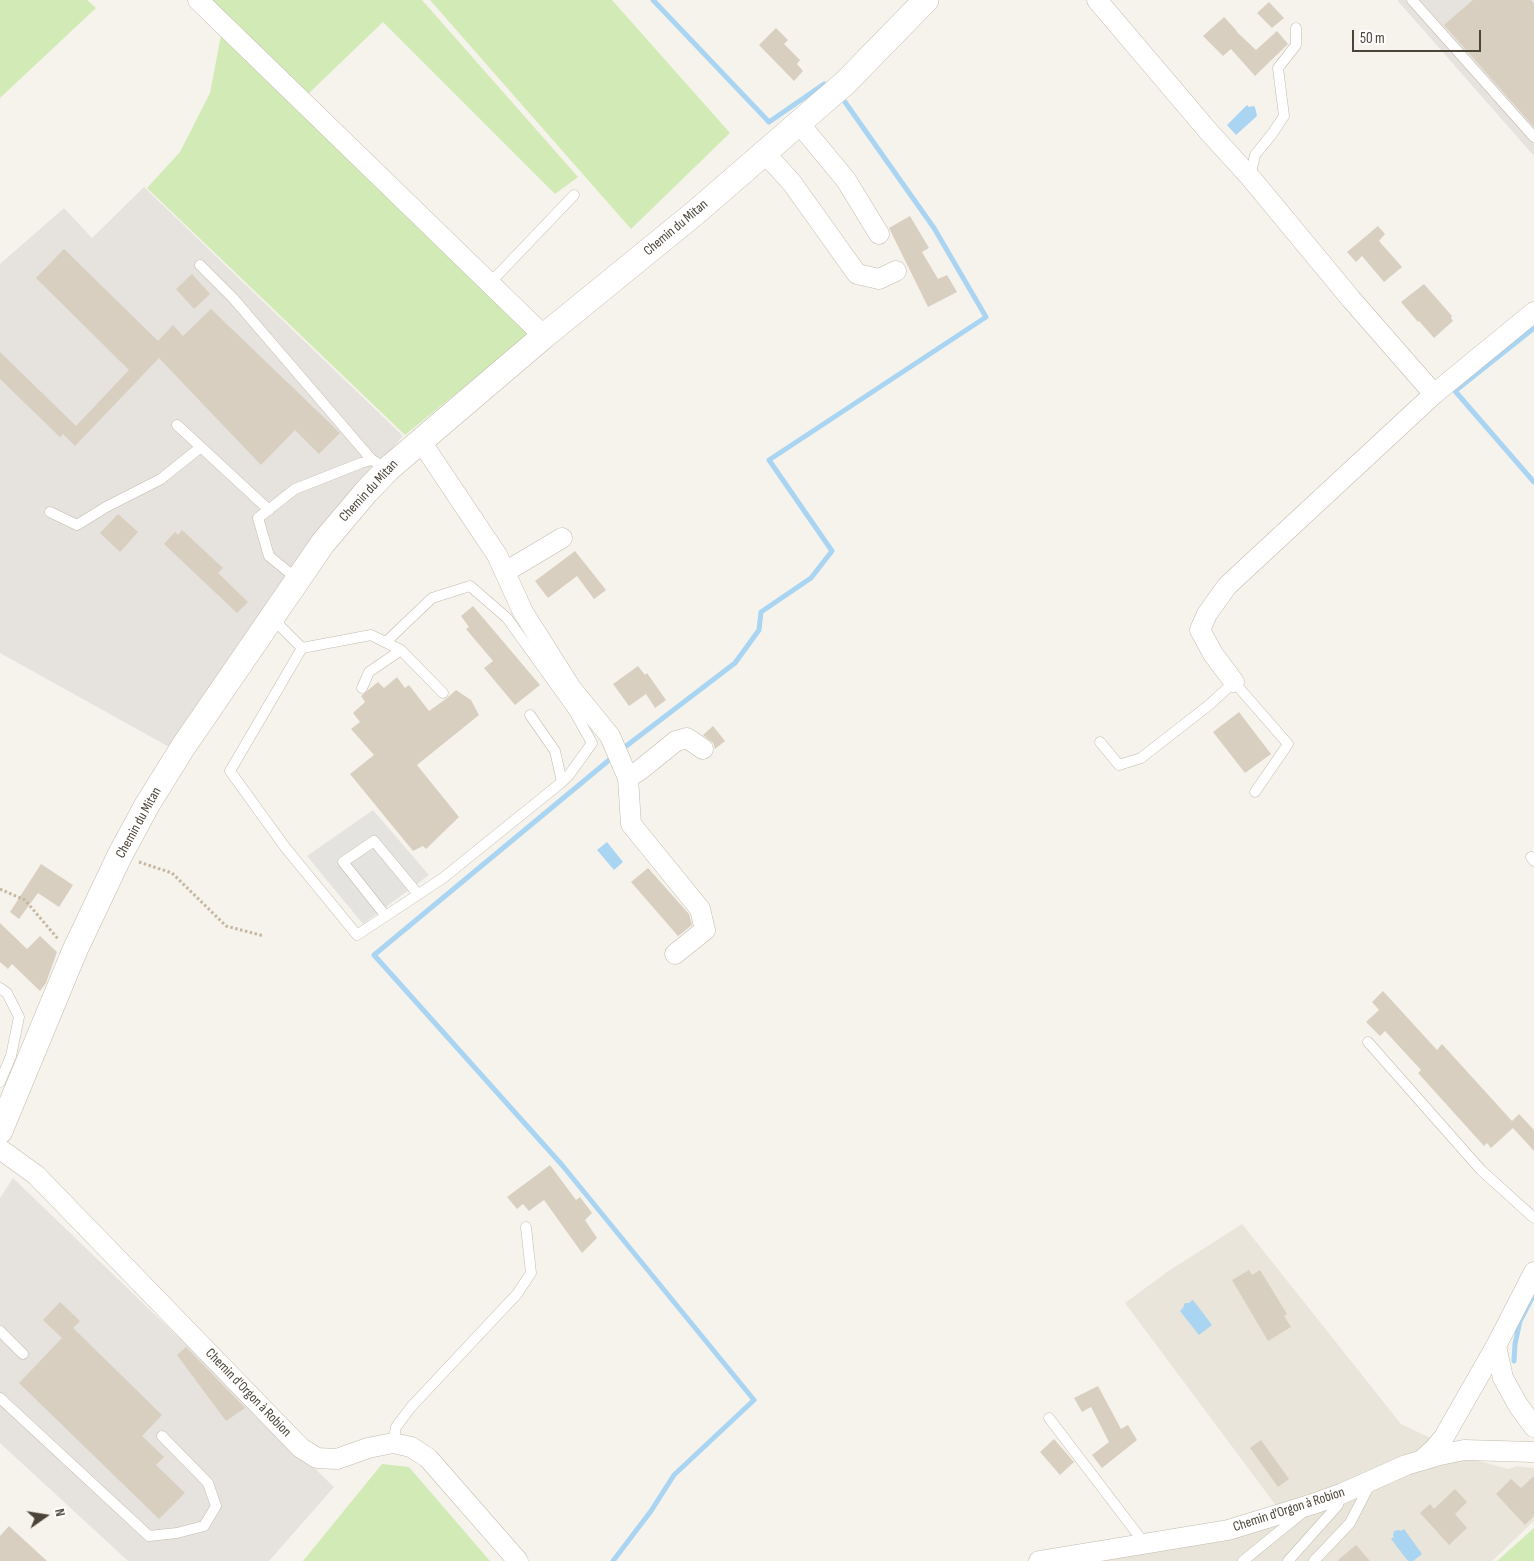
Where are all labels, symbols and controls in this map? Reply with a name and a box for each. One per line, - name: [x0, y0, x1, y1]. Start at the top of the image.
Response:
- scale bar: [1354, 20, 1483, 52]
- text: 50 m: [1360, 29, 1385, 48]
- street label: Chemin du Mitan: [640, 196, 712, 260]
- street label: Chemin du Mitan: [336, 457, 402, 525]
- street label: Chemin du Mitan: [113, 785, 165, 861]
- street label: Chemin d'Orgon à Robion: [202, 1345, 294, 1441]
- street label: Chemin d'Orgon à Robion: [1231, 1484, 1347, 1536]
- north arrow: [20, 1491, 70, 1541]
- text: N: [51, 1507, 69, 1518]

